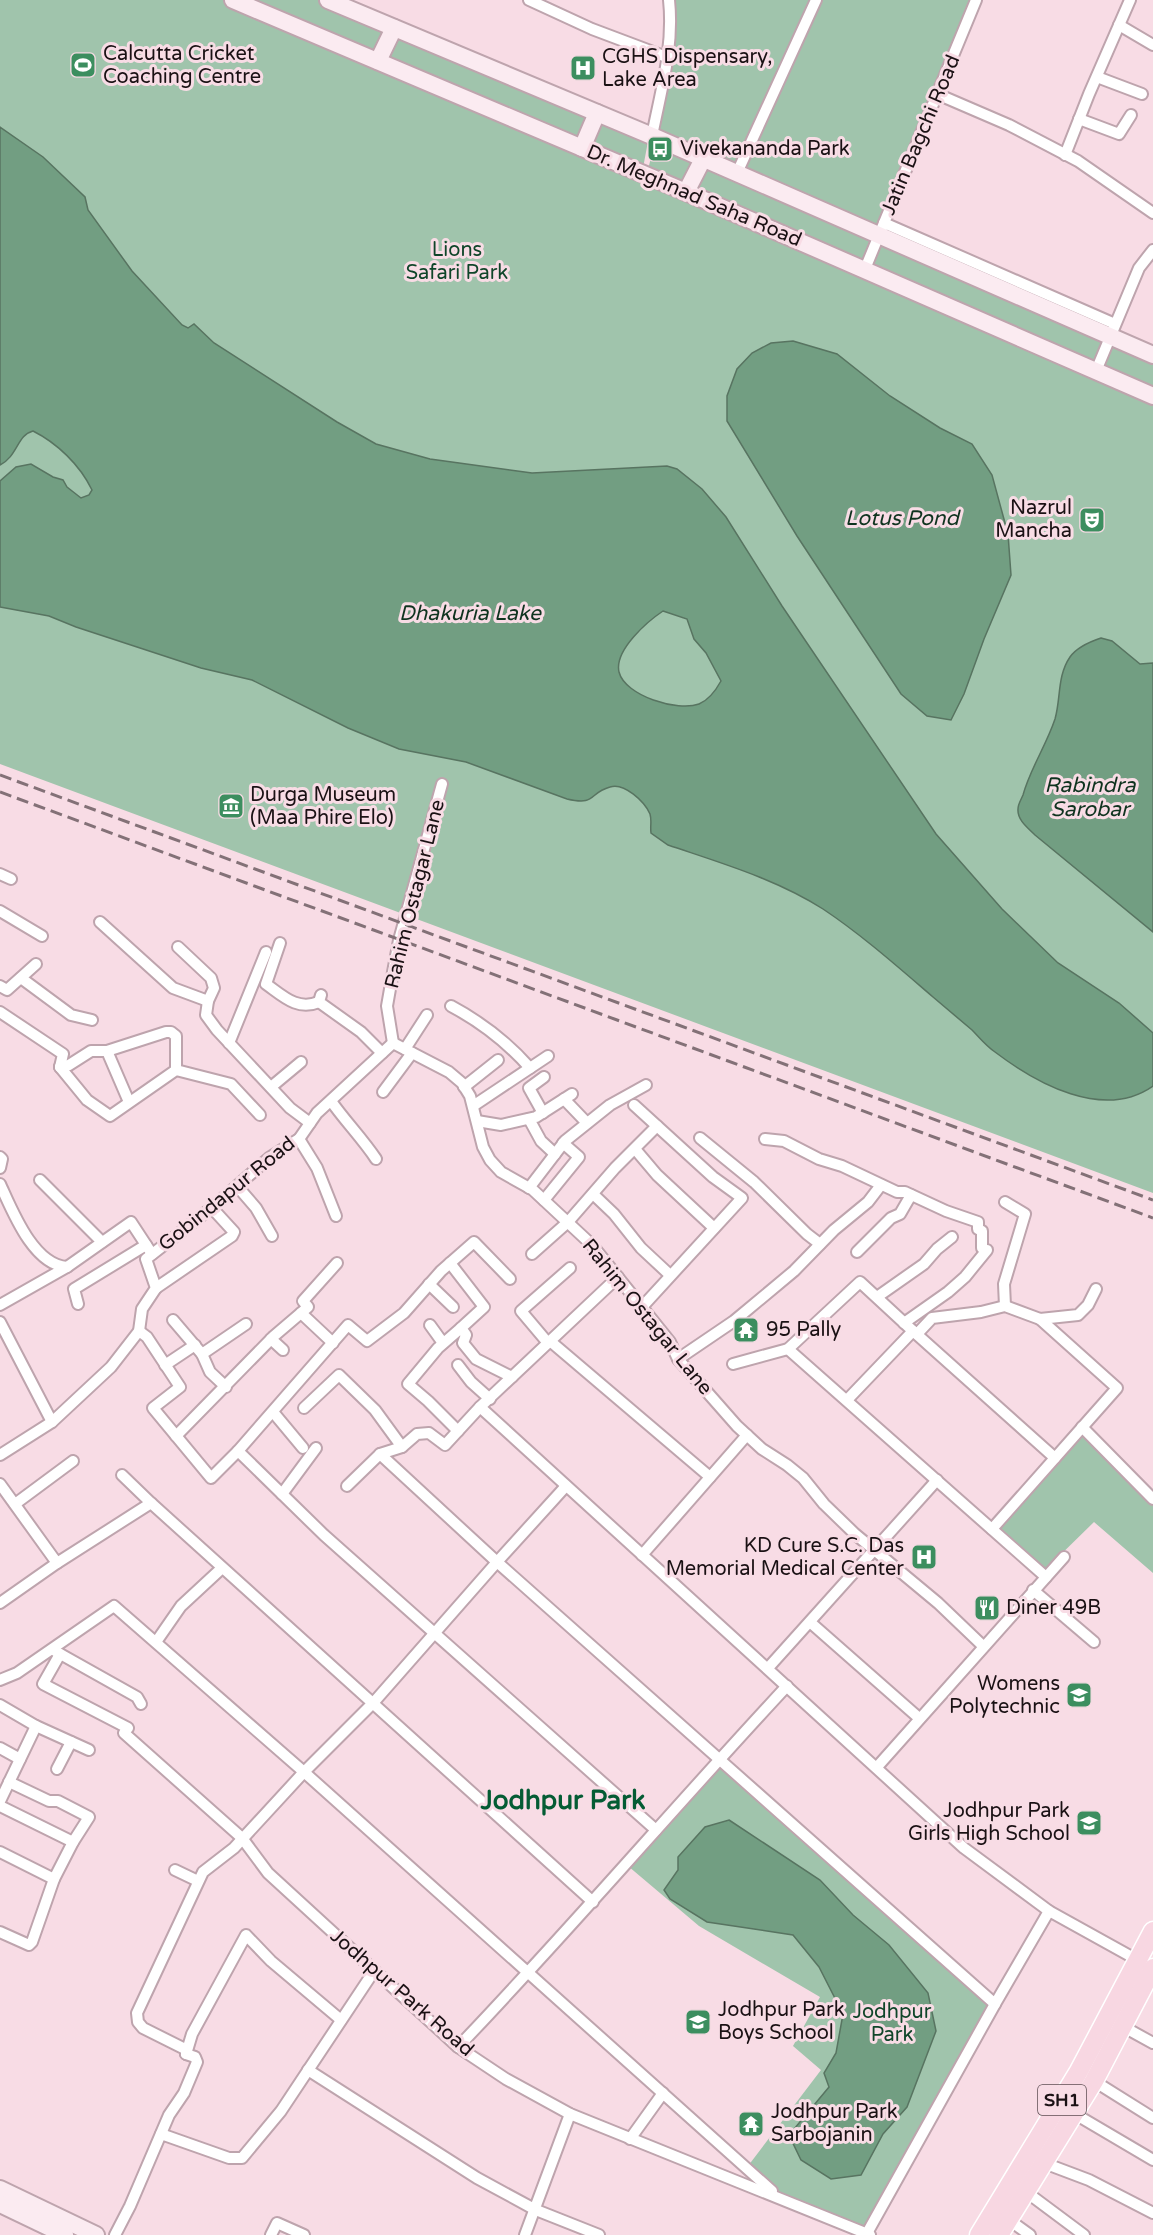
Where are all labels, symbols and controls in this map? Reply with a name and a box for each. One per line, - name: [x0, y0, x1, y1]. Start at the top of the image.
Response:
- place label: Calcutta Cricket Coaching Centre: [103, 42, 261, 89]
- place label: CGHS Dispensary, Lake Area: [602, 45, 772, 92]
- sports icon: Calcutta Cricket Coaching Centre: [68, 50, 98, 80]
- street label: Jatin Bagchi Road: [876, 51, 966, 219]
- hospital icon: CGHS Dispensary, Lake Area: [568, 53, 598, 83]
- bus stop icon: Vivekananda Park: [645, 134, 675, 164]
- place label: Vivekananda Park: [680, 137, 850, 161]
- street label: Dr. Meghnad Saha Road: [583, 140, 805, 252]
- park label: Lions Safari Park: [406, 238, 508, 285]
- place label: Nazrul Mancha: [995, 496, 1072, 543]
- theatre icon: Nazrul Mancha: [1077, 505, 1107, 535]
- water label: Lotus Pond: [845, 506, 962, 531]
- water label: Dhakuria Lake: [399, 601, 542, 626]
- water label: Rabindra Sarobar: [1044, 773, 1137, 822]
- place label: Durga Museum (Maa Phire Elo): [250, 783, 396, 830]
- museum icon: Durga Museum (Maa Phire Elo): [216, 791, 246, 821]
- street label: Rahim Ostagar Lane: [380, 797, 450, 991]
- street label: Gobindapur Road: [154, 1132, 300, 1256]
- street label: Rahim Ostagar Lane: [577, 1234, 717, 1400]
- temple icon: 95 Pally: [731, 1315, 761, 1345]
- place label: 95 Pally: [766, 1318, 841, 1342]
- place label: KD Cure S.C. Das Memorial Medical Center: [666, 1534, 904, 1581]
- hospital icon: KD Cure S.C. Das Memorial Medical Center: [909, 1542, 939, 1572]
- restaurant icon: Diner 49B: [972, 1593, 1002, 1623]
- place label: Diner 49B: [1006, 1596, 1101, 1620]
- place label: Womens Polytechnic: [949, 1672, 1060, 1719]
- school or university icon: Womens Polytechnic: [1064, 1680, 1094, 1710]
- district label: Jodhpur Park: [480, 1785, 645, 1816]
- place label: Jodhpur Park Girls High School: [908, 1799, 1070, 1846]
- school or university icon: Jodhpur Park Girls High School: [1074, 1808, 1104, 1838]
- street label: Jodhpur Park Road: [325, 1924, 479, 2062]
- place label: Jodhpur Park Boys School: [718, 1998, 845, 2045]
- park label: Jodhpur Park: [853, 2000, 932, 2047]
- school or university icon: Jodhpur Park Boys School: [683, 2007, 713, 2037]
- road number: SH1: [1038, 2085, 1086, 2115]
- place label: Jodhpur Park Sarbojanin: [771, 2100, 898, 2147]
- temple icon: Jodhpur Park Sarbojanin: [736, 2109, 766, 2139]

